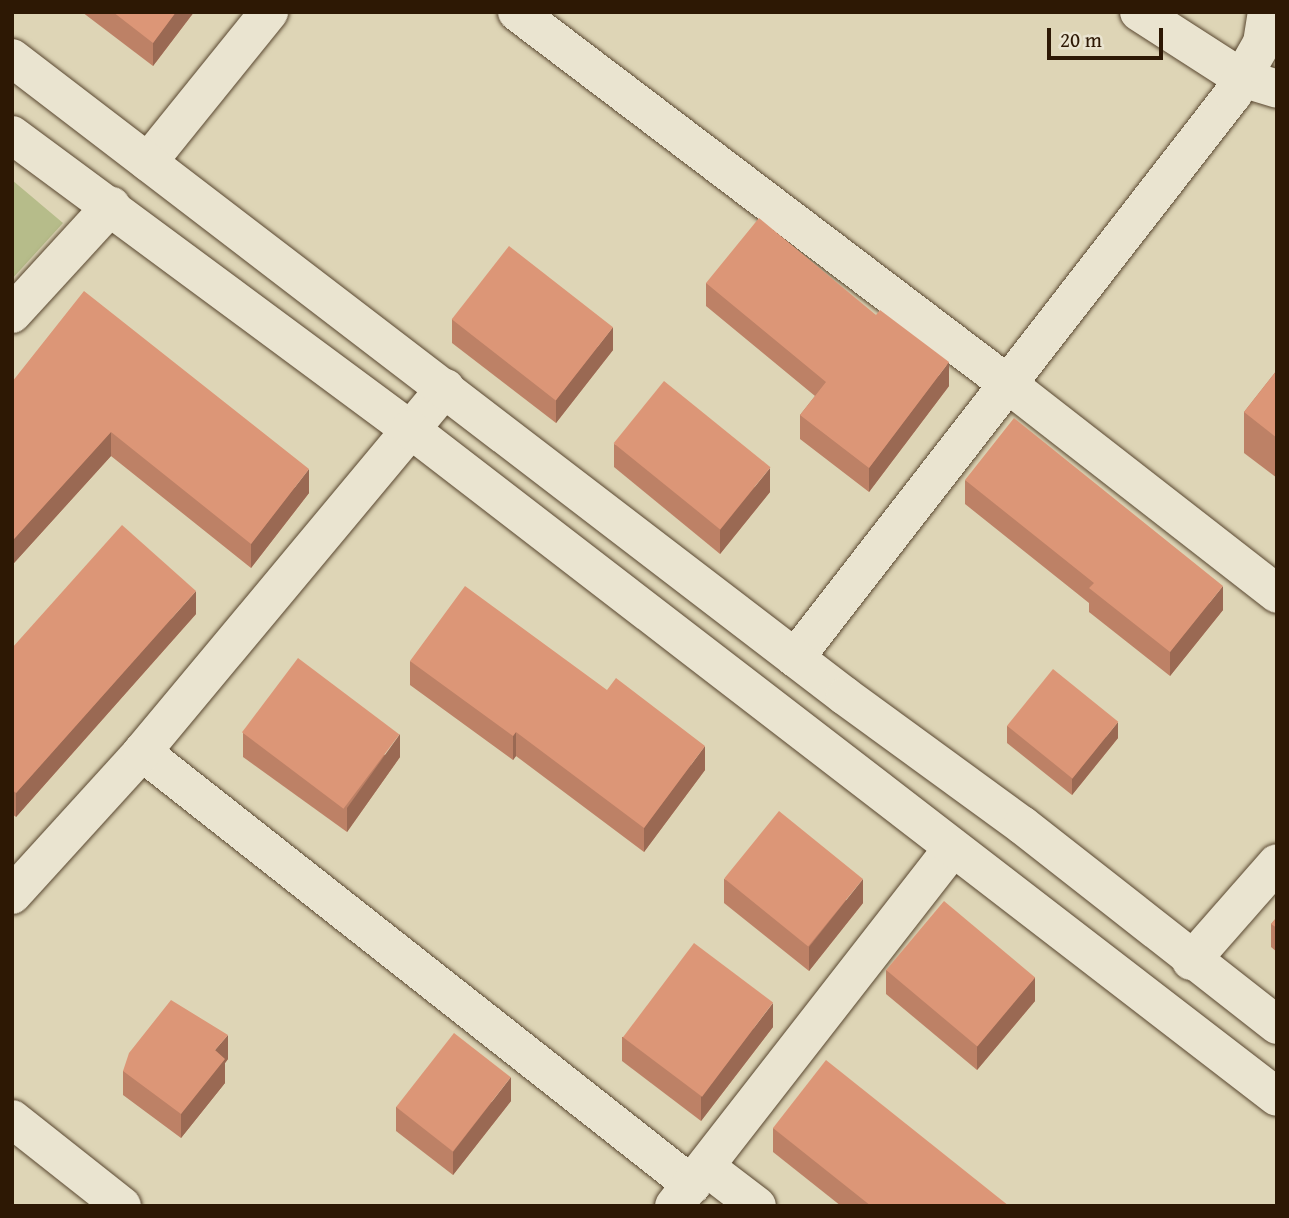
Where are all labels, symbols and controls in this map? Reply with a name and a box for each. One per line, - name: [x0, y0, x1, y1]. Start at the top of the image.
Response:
- scale bar: [1051, 14, 1166, 58]
- text: 20 m: [1060, 24, 1102, 55]

